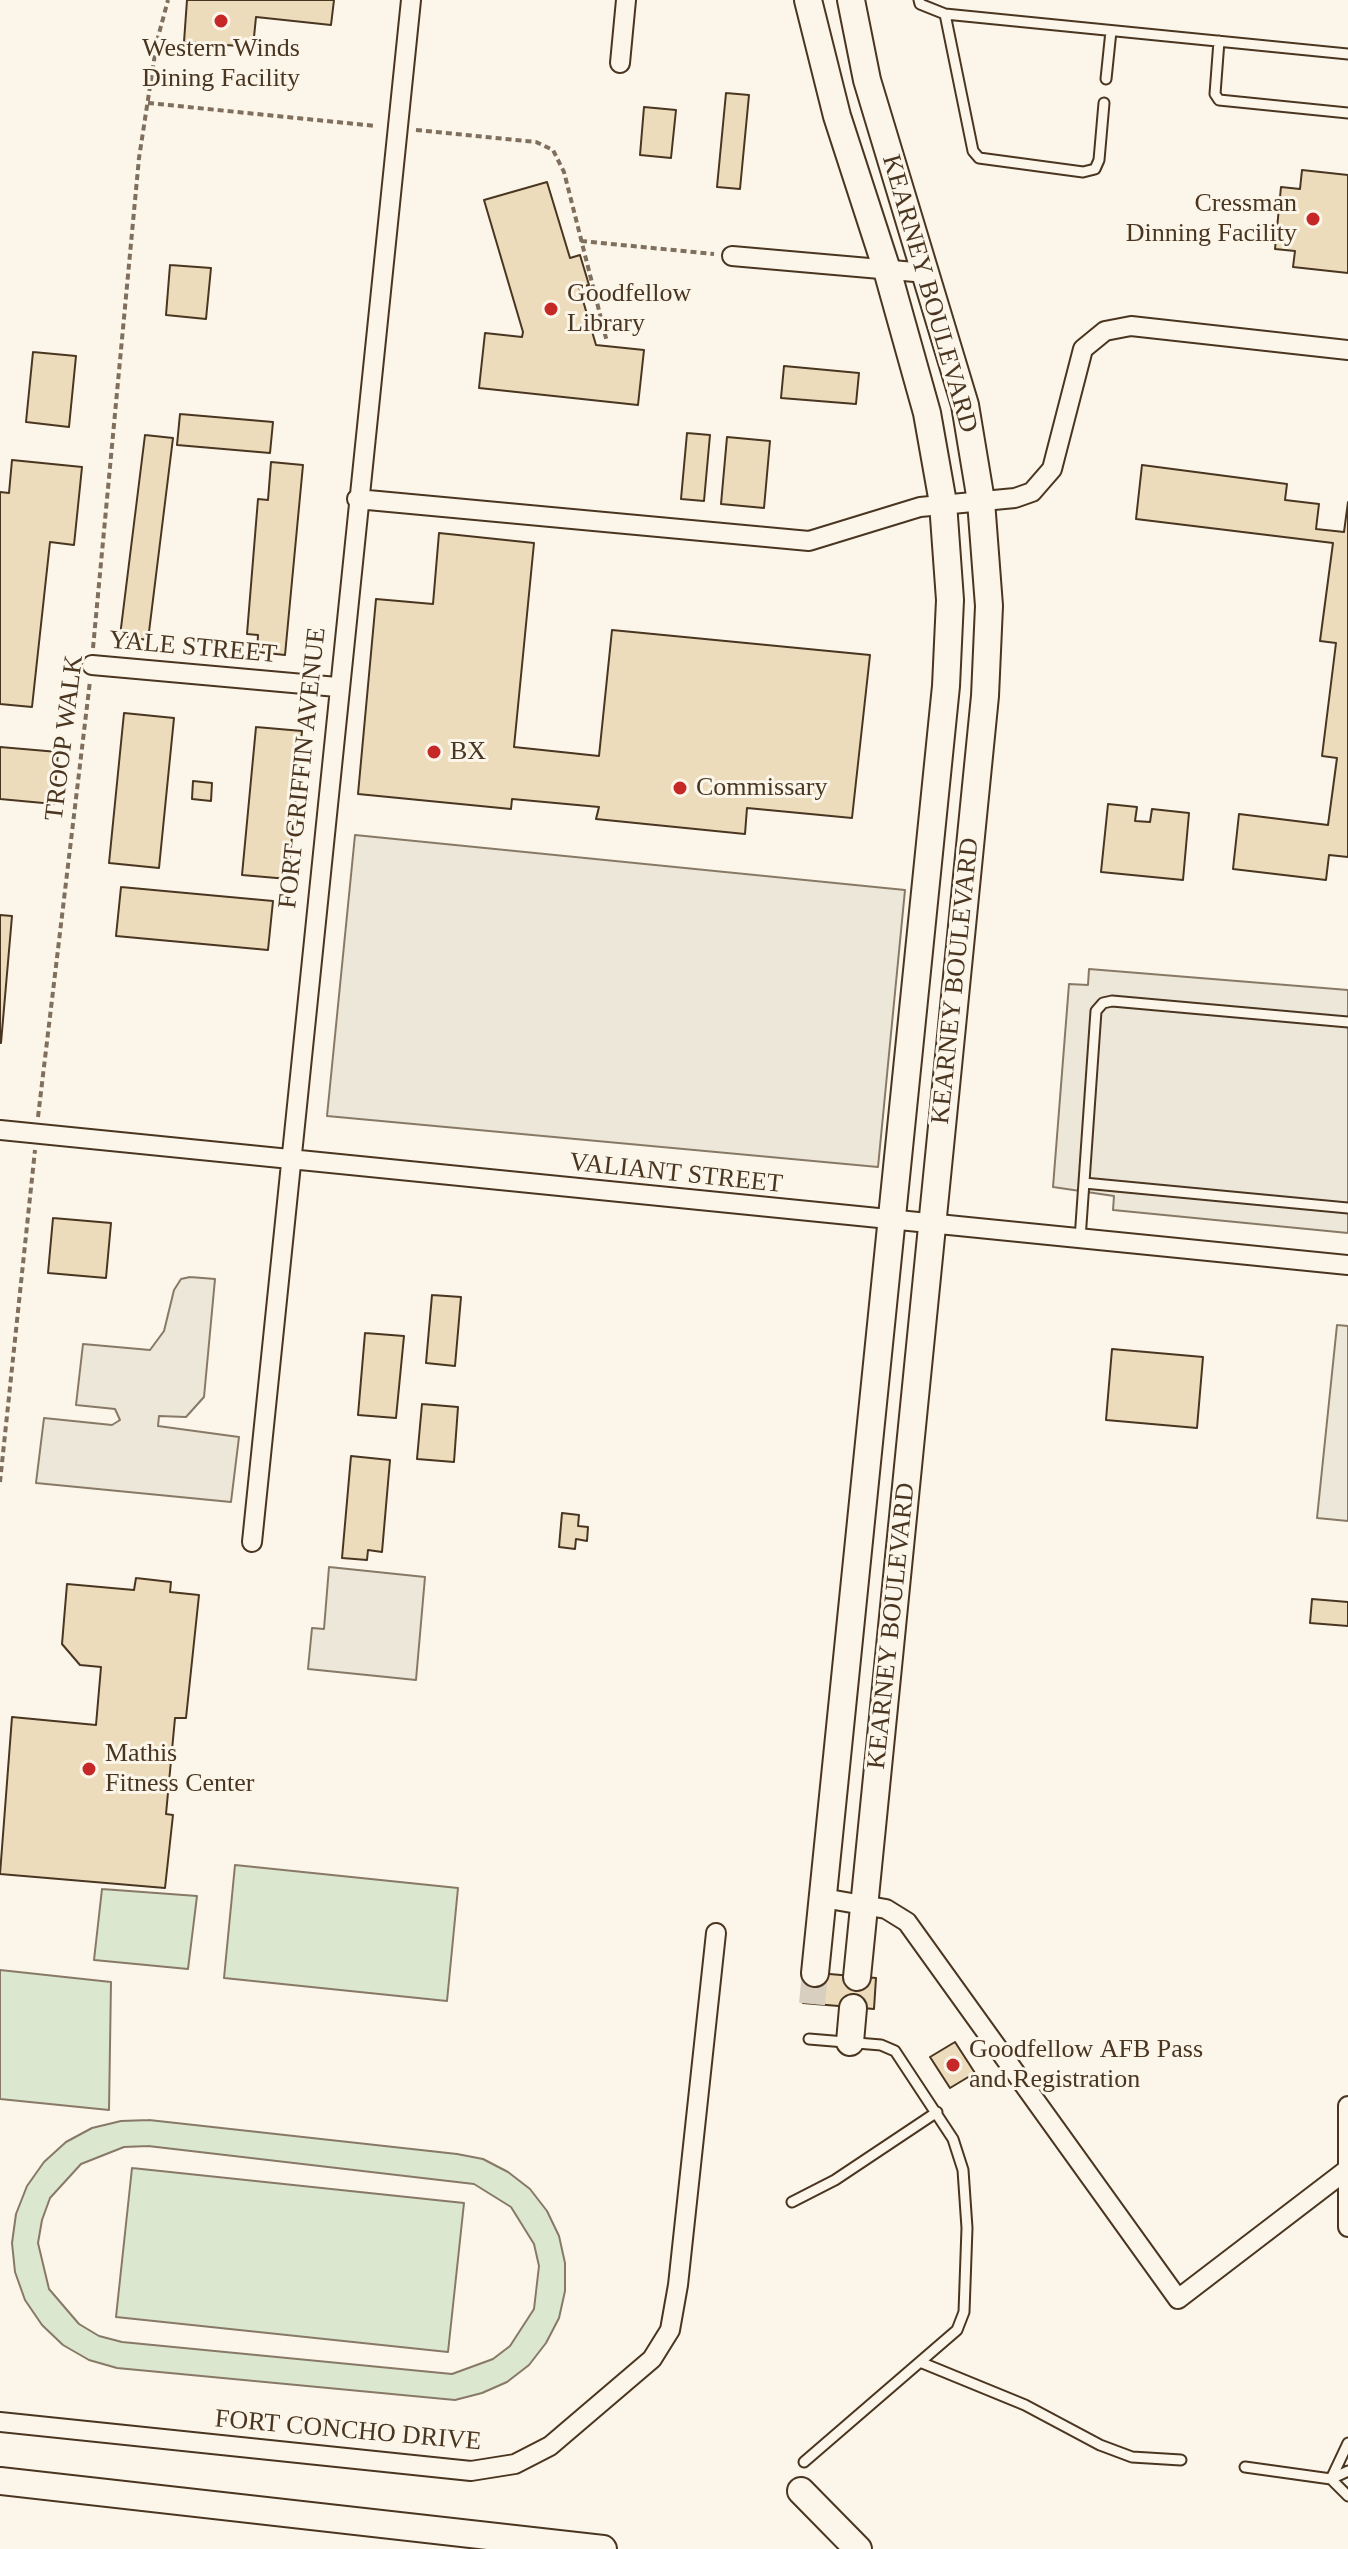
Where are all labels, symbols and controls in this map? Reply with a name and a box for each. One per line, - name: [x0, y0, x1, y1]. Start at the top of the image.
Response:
- marker: Western Winds Dining Facility: [212, 12, 230, 30]
- place label: Western Winds Dining Facility: [142, 33, 300, 94]
- street label: KEARNEY BOULEVARD: [874, 151, 984, 437]
- place label: Cressman Dinning Facility: [1126, 188, 1297, 250]
- marker: Cressman Dinning Facility: [1304, 210, 1322, 228]
- place label: Goodfellow Library: [567, 278, 691, 340]
- marker: Goodfellow Library: [542, 300, 560, 318]
- street label: YALE STREET: [108, 625, 278, 671]
- street label: FORT GRIFFIN AVENUE: [273, 626, 333, 910]
- street label: TROOP WALK: [39, 653, 91, 823]
- place label: BX: [450, 736, 486, 768]
- marker: BX: [425, 743, 443, 761]
- place label: Commissary: [696, 772, 827, 804]
- marker: Commissary: [671, 779, 689, 797]
- street label: KEARNEY BOULEVARD: [925, 836, 987, 1126]
- street label: VALIANT STREET: [568, 1147, 784, 1201]
- street label: KEARNEY BOULEVARD: [861, 1481, 923, 1771]
- place label: Mathis Fitness Center: [105, 1738, 254, 1800]
- marker: Mathis Fitness Center: [80, 1760, 98, 1778]
- place label: Goodfellow AFB Pass and Registration: [969, 2034, 1203, 2096]
- marker: Goodfellow AFB Pass and Registration: [944, 2056, 962, 2074]
- street label: FORT CONCHO DRIVE: [214, 2404, 482, 2458]

